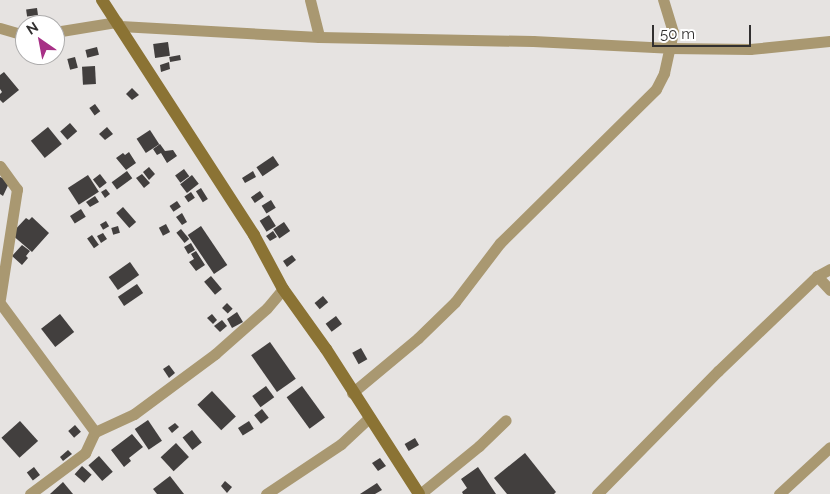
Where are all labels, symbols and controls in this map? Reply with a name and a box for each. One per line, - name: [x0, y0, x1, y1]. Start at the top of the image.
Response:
- north arrow: [15, 15, 65, 65]
- scale bar: [655, 15, 754, 47]
- text: N: [24, 19, 41, 38]
- text: 50 m: [660, 25, 695, 43]

